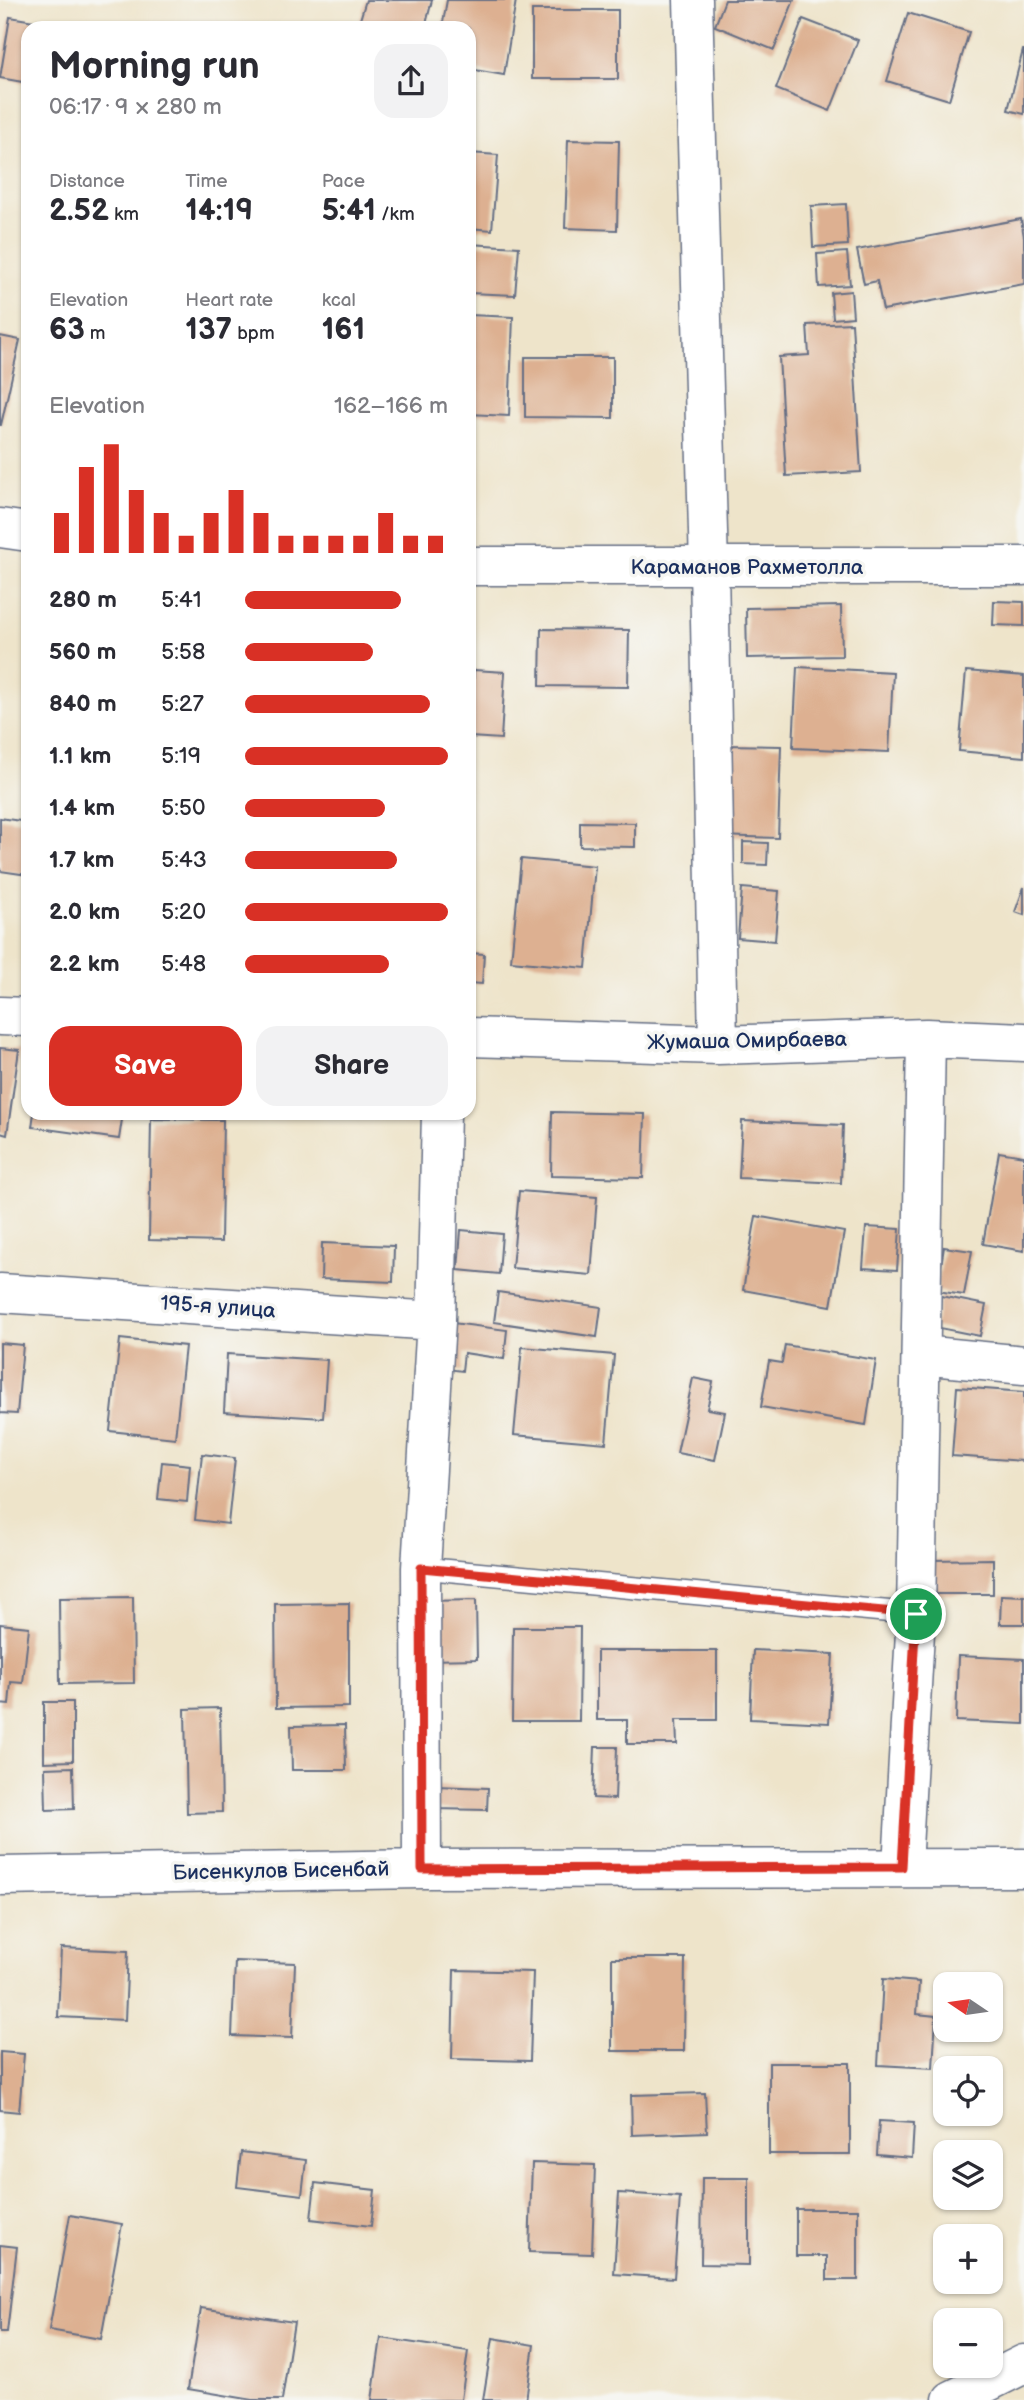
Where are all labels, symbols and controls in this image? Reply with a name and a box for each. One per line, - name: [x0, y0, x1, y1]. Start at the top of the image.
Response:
- text: Morning run: [49, 44, 260, 89]
- button: share: [374, 44, 448, 118]
- text: 06:17 · 9 × 280 m: [49, 93, 222, 121]
- text: Distance: [49, 170, 125, 193]
- text: Time: [185, 170, 227, 193]
- text: Pace: [322, 170, 365, 193]
- text: 2.52: [49, 193, 109, 229]
- text: 14:19: [185, 193, 253, 229]
- text: 5:41: [322, 193, 376, 229]
- text: km: [109, 203, 139, 226]
- text: /km: [376, 203, 415, 226]
- text: Elevation: [49, 289, 128, 312]
- text: Heart rate: [185, 289, 273, 312]
- text: kcal: [322, 289, 356, 312]
- text: 63: [49, 312, 85, 348]
- text: 137: [185, 312, 232, 348]
- text: 161: [322, 312, 365, 348]
- text: m: [85, 322, 106, 345]
- text: bpm: [232, 322, 275, 345]
- text: Elevation: [49, 392, 145, 420]
- text: 162–166 m: [334, 392, 448, 420]
- street label: Караманов Рахметолла: [630, 555, 864, 580]
- text: 280 m: [49, 586, 117, 614]
- text: 5:41: [161, 586, 202, 614]
- text: 560 m: [49, 638, 116, 666]
- text: 5:58: [161, 638, 205, 666]
- text: 840 m: [49, 690, 117, 718]
- text: 5:27: [161, 690, 204, 718]
- text: 1.1 km: [49, 742, 111, 770]
- text: 5:19: [161, 742, 201, 770]
- text: 1.4 km: [49, 794, 115, 822]
- text: 5:50: [161, 794, 206, 822]
- text: 1.7 km: [49, 846, 114, 874]
- text: 5:43: [161, 846, 207, 874]
- text: 2.0 km: [49, 898, 120, 926]
- text: 5:20: [161, 898, 206, 926]
- text: 2.2 km: [49, 950, 120, 978]
- text: 5:48: [161, 950, 206, 978]
- button: Save: [49, 1026, 242, 1106]
- button: Share: [256, 1026, 448, 1106]
- street label: Жумаша Омирбаева: [647, 1027, 848, 1055]
- street label: 195-я улица: [160, 1291, 277, 1324]
- pin: [886, 1584, 946, 1644]
- icon: arrive: [897, 1595, 935, 1633]
- street label: Бисенкулов Бисенбай: [172, 1857, 390, 1885]
- north arrow: [933, 1972, 1003, 2042]
- map controls: [933, 1972, 1003, 2378]
- button: locate: [933, 2056, 1003, 2126]
- button: layers: [933, 2140, 1003, 2210]
- button: +: [933, 2224, 1003, 2294]
- button: −: [933, 2308, 1003, 2378]

